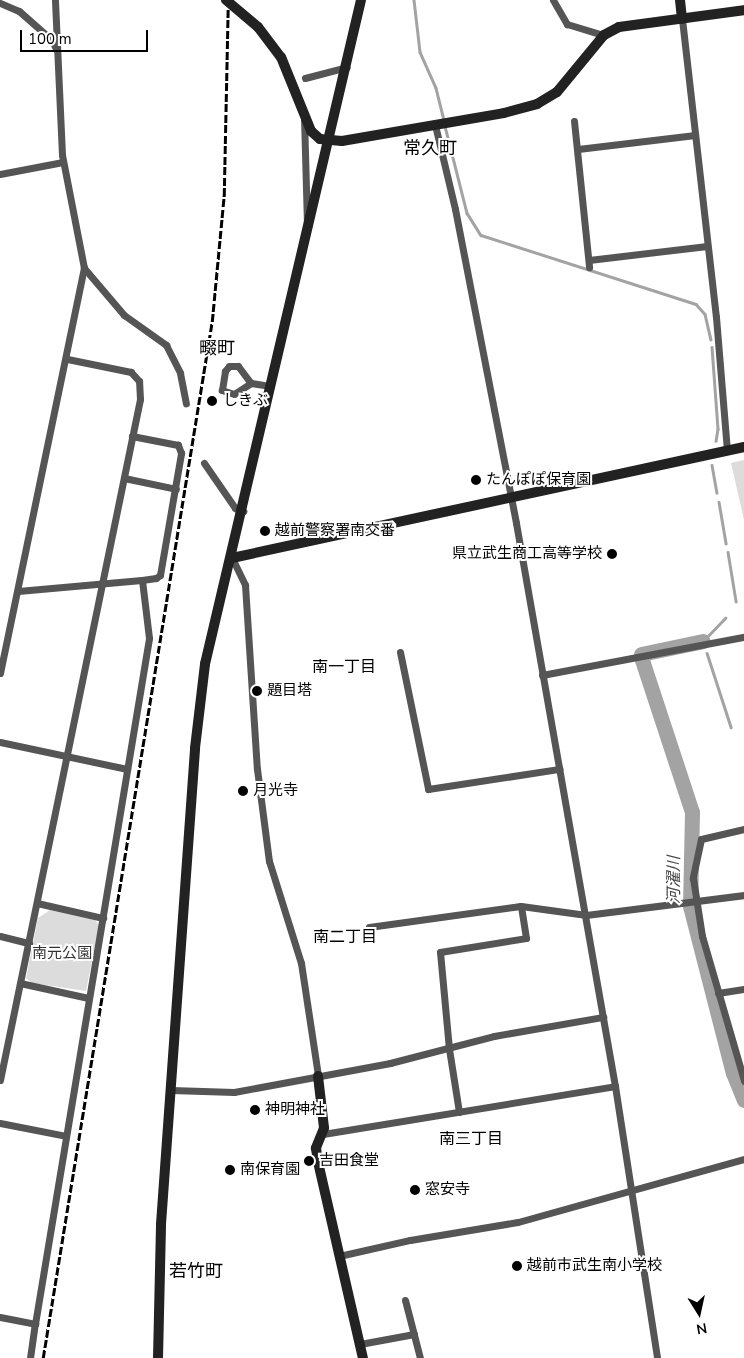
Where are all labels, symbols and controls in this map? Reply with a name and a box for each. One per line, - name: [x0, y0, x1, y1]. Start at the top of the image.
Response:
- scale bar: [22, 20, 150, 52]
- text: 100 m: [28, 29, 72, 49]
- district label: 常久町: [403, 137, 457, 159]
- district label: 畷町: [199, 337, 235, 359]
- place label: しきぶ: [223, 392, 268, 410]
- marker: しきぶ: [205, 394, 219, 408]
- place label: たんぽぽ保育園: [486, 471, 591, 489]
- marker: たんぽぽ保育園: [470, 474, 482, 486]
- place label: 越前警察署南交番: [275, 522, 395, 540]
- marker: 越前警察署南交番: [259, 525, 271, 537]
- place label: 県立武生商工高等学校: [452, 545, 602, 563]
- marker: 県立武生商工高等学校: [606, 548, 618, 560]
- district label: 南一丁目: [312, 657, 376, 677]
- place label: 題目塔: [267, 682, 312, 700]
- marker: 題目塔: [251, 685, 263, 697]
- place label: 月光寺: [253, 782, 298, 800]
- marker: 月光寺: [237, 785, 249, 797]
- water label: 河濯川: [664, 856, 684, 904]
- district label: 南二丁目: [313, 927, 377, 947]
- park label: 南元公園: [32, 945, 92, 963]
- place label: 神明神社: [265, 1101, 325, 1119]
- marker: 神明神社: [249, 1104, 261, 1116]
- district label: 南三丁目: [439, 1129, 503, 1149]
- place label: 吉田食堂: [319, 1152, 379, 1170]
- marker: 吉田食堂: [303, 1155, 315, 1167]
- place label: 南保育園: [240, 1161, 300, 1179]
- marker: 南保育園: [224, 1164, 236, 1176]
- place label: 窓安寺: [425, 1181, 470, 1199]
- marker: 窓安寺: [409, 1184, 421, 1196]
- place label: 越前市武生南小学校: [527, 1257, 662, 1275]
- district label: 若竹町: [169, 1260, 223, 1282]
- marker: 越前市武生南小学校: [511, 1260, 523, 1272]
- north arrow: [674, 1288, 724, 1338]
- text: N: [695, 1318, 709, 1339]

